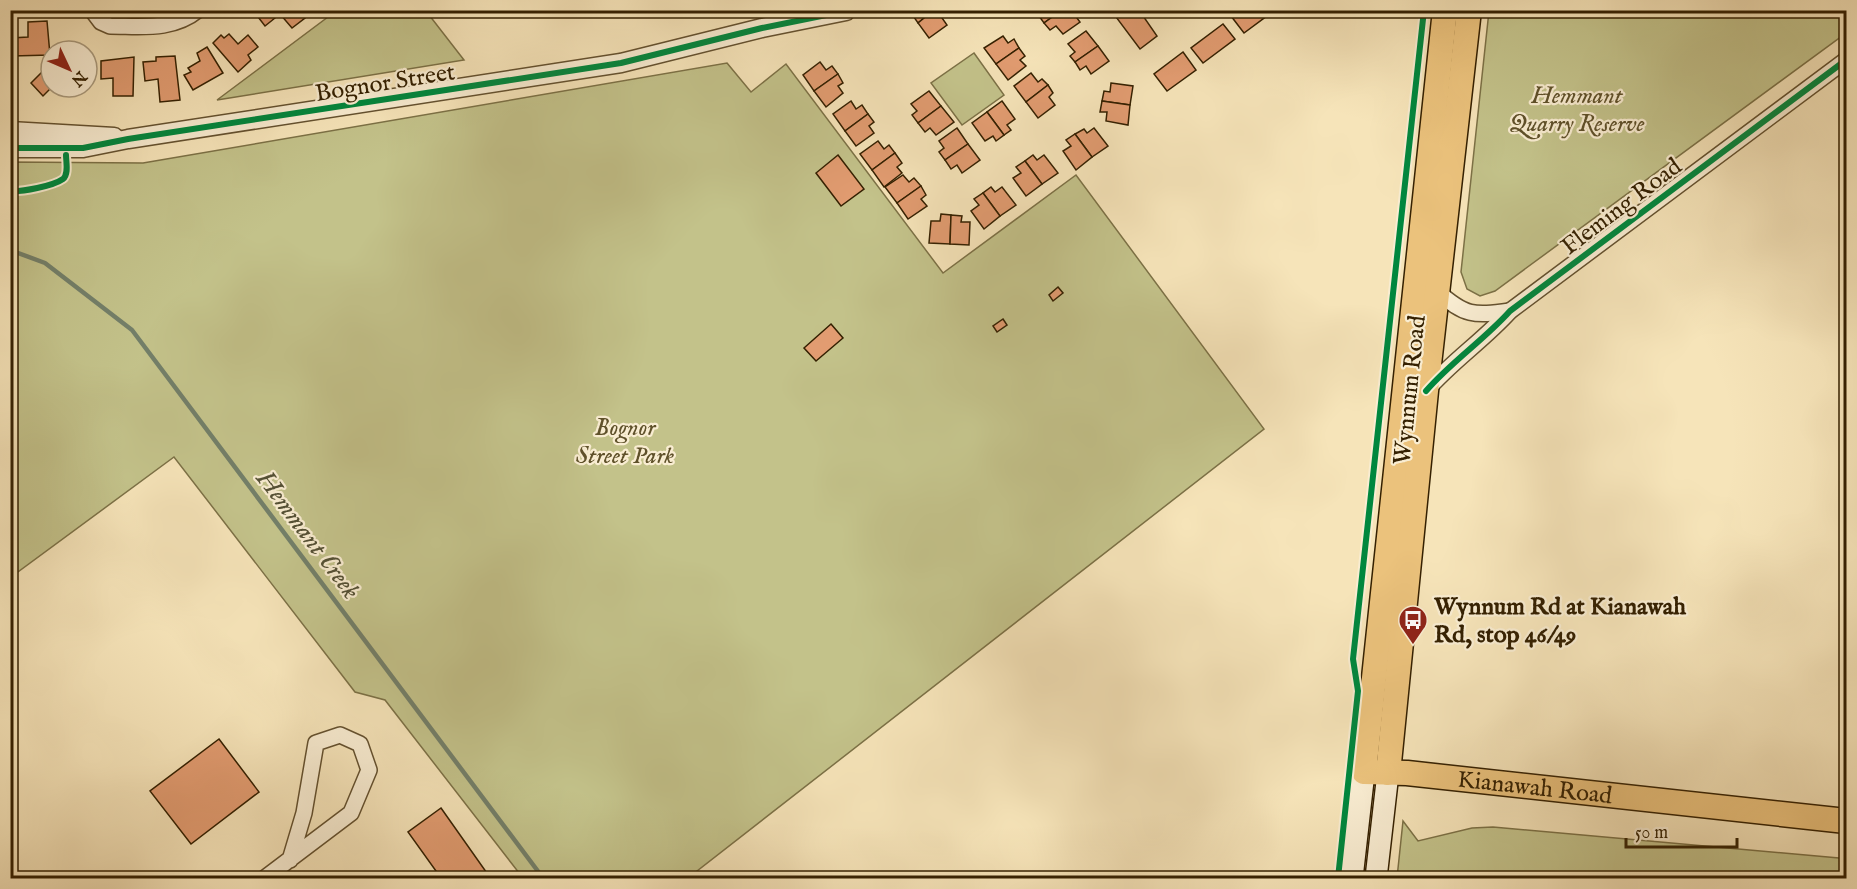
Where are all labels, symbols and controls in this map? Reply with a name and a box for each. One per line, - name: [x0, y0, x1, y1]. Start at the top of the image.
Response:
- north arrow: [39, 39, 99, 99]
- street label: Bognor Street: [313, 57, 457, 110]
- text: N: [66, 65, 91, 90]
- park label: Hemmant Quarry Reserve: [1510, 81, 1644, 140]
- street label: Fleming Road: [1555, 152, 1688, 263]
- street label: Wynnum Road: [1387, 314, 1434, 467]
- park label: Bognor Street Park: [576, 413, 675, 472]
- water label: Hemmant Creek: [248, 463, 367, 606]
- place label: Wynnum Rd at Kianawah Rd, stop 46/49: [1433, 592, 1686, 651]
- bus stop icon: Wynnum Rd at Kianawah Rd, stop 46/49: [1397, 604, 1429, 646]
- street label: Kianawah Road: [1456, 765, 1614, 812]
- scale bar: [1626, 811, 1737, 849]
- text: 50 m: [1635, 822, 1668, 845]

